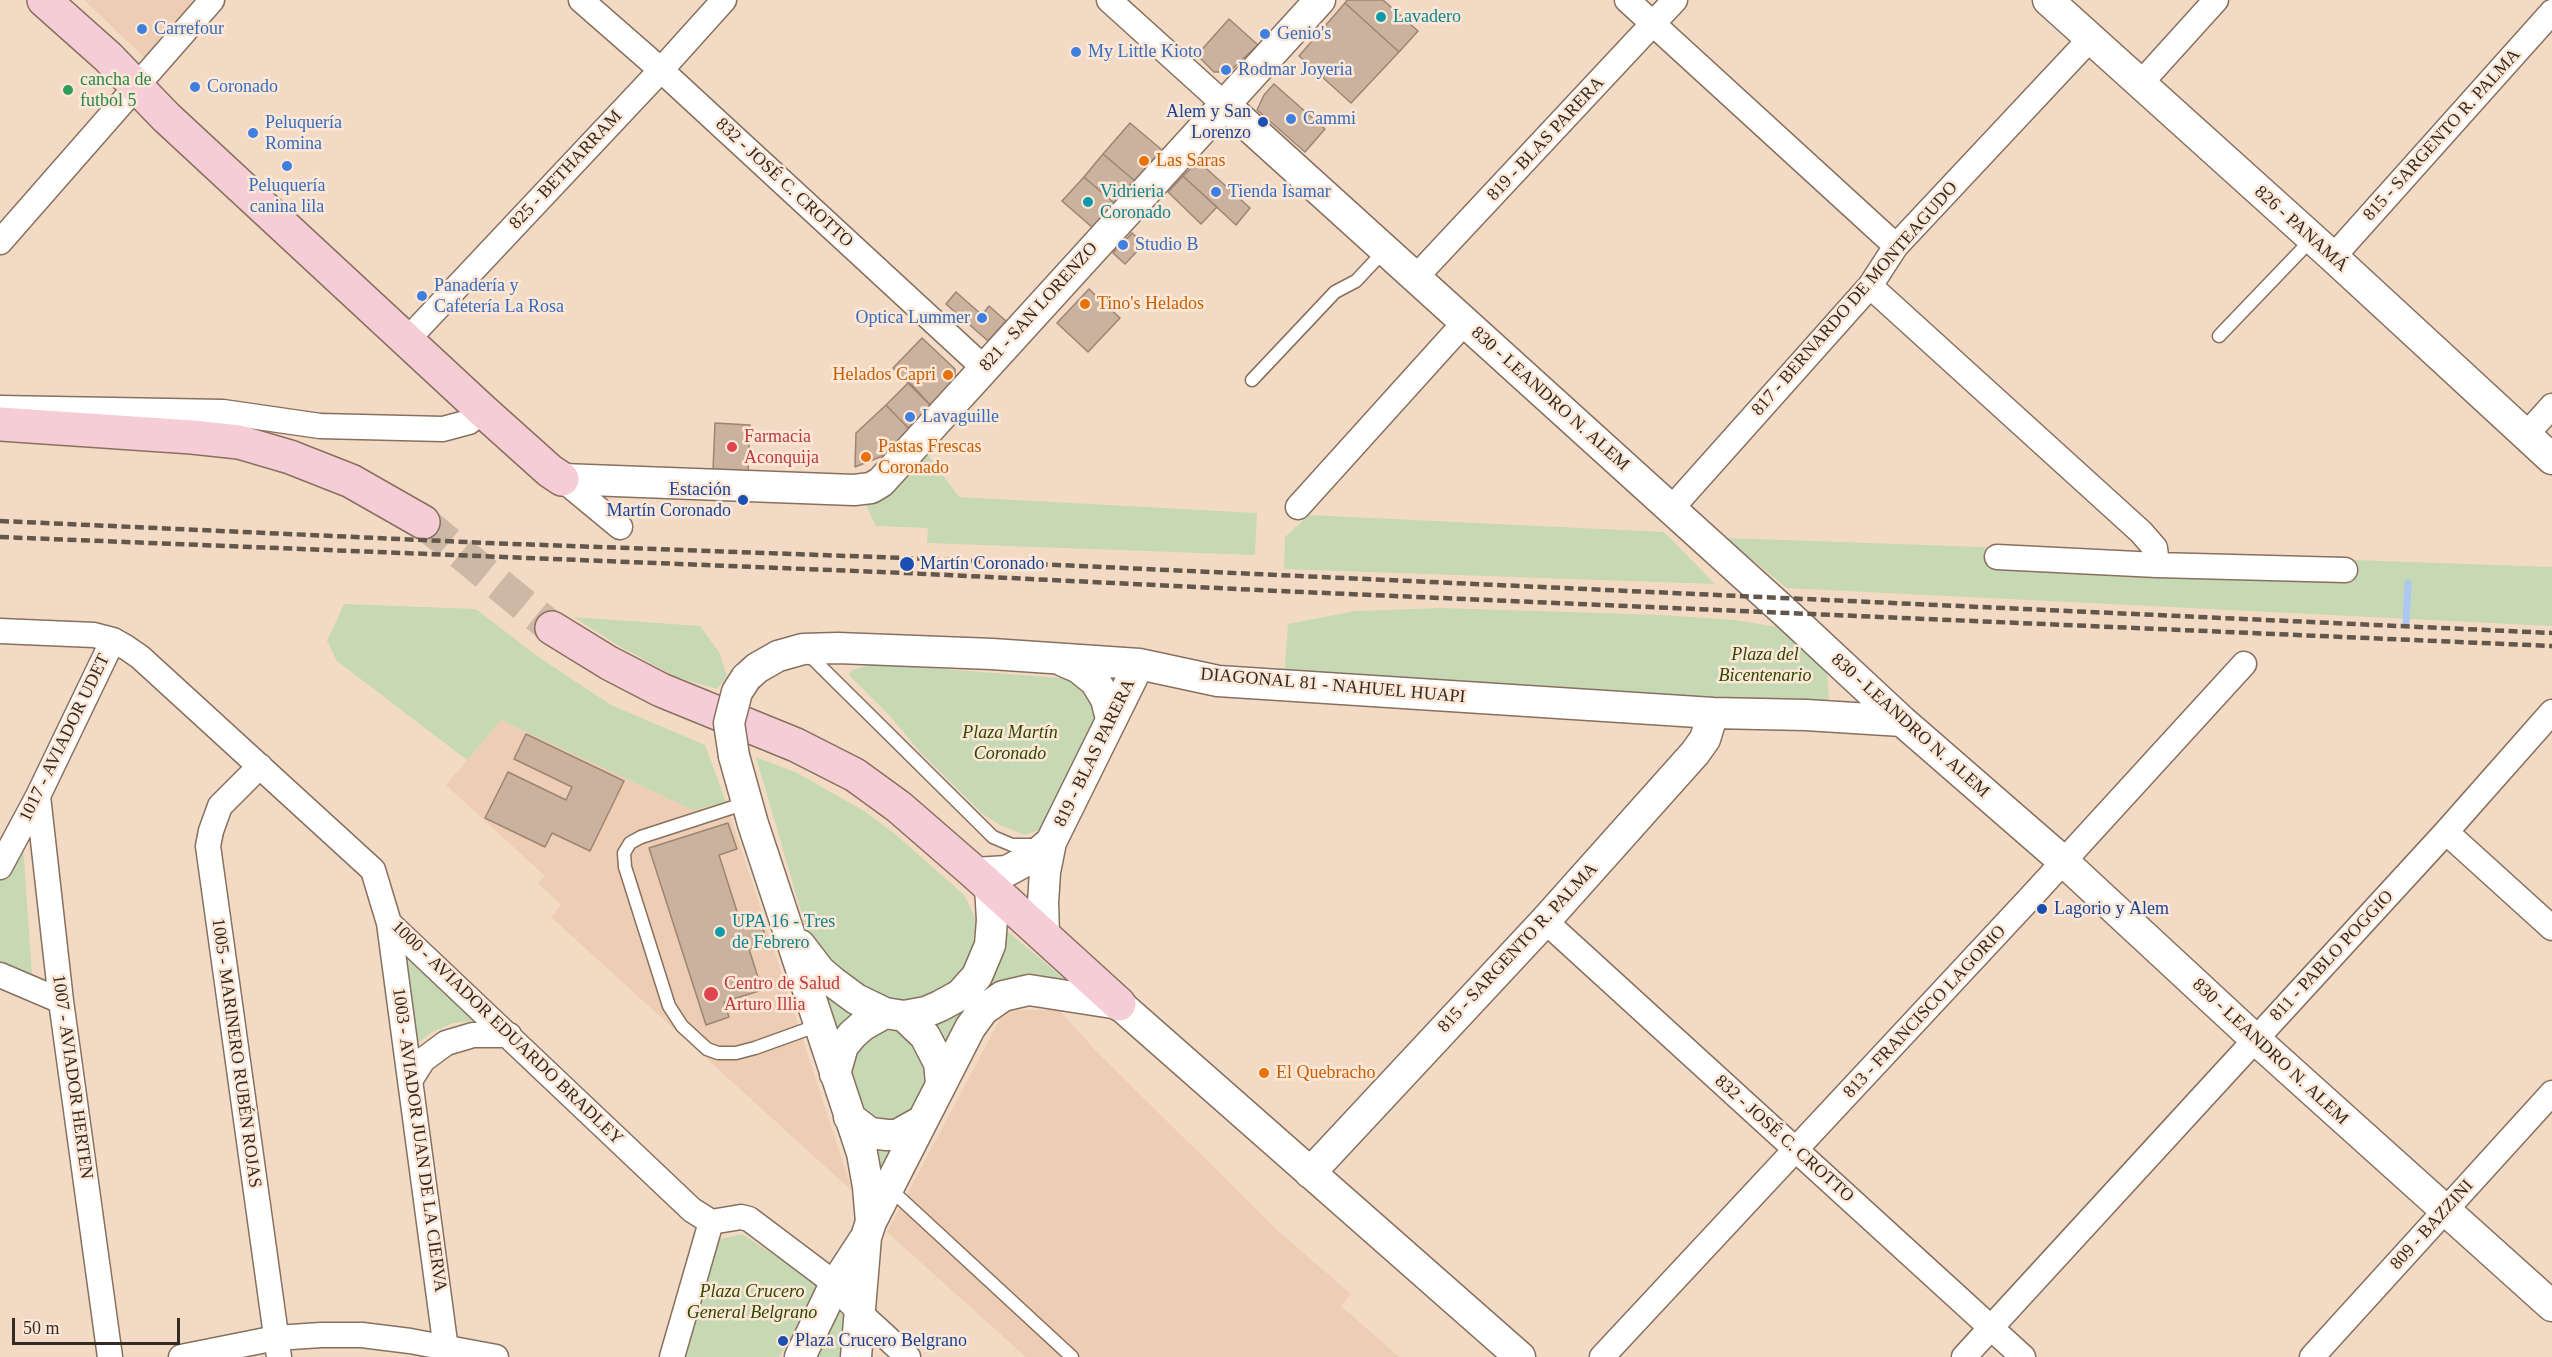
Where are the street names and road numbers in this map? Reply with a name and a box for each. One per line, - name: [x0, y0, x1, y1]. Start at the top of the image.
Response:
- street label: 815 - SARGENTO R. PALMA: [2359, 44, 2525, 226]
- street label: 819 - BLAS PARERA: [1483, 72, 1609, 206]
- street label: 825 - BETHARRAM: [505, 106, 627, 234]
- street label: 832 - JOSÉ C. CROTTO: [711, 114, 857, 252]
- street label: 817 - BERNARDO DE MONTEAGUDO: [1747, 178, 1963, 420]
- street label: 826 - PANAMÁ: [2250, 181, 2352, 277]
- street label: 821 - SAN LORENZO: [975, 238, 1103, 376]
- street label: 830 - LEANDRO N. ALEM: [1466, 322, 1634, 476]
- street label: 830 - LEANDRO N. ALEM: [1826, 649, 1994, 803]
- street label: 1017 - AVIADOR UDET: [15, 651, 115, 825]
- street label: DIAGONAL 81 - NAHUEL HUAPI: [1200, 664, 1466, 708]
- street label: 819 - BLAS PARERA: [1050, 676, 1140, 830]
- street label: 815 - SARGENTO R. PALMA: [1434, 859, 1602, 1037]
- street label: 811 - PABLO POGGIO: [2266, 886, 2398, 1026]
- street label: 1000 - AVIADOR EDUARDO BRADLEY: [387, 916, 627, 1150]
- street label: 1005 - MARINERO RUBÉN ROJAS: [206, 917, 266, 1189]
- street label: 813 - FRANCISCO LAGORIO: [1839, 921, 2011, 1103]
- street label: 1007 - AVIADOR HERTEN: [47, 973, 97, 1181]
- street label: 830 - LEANDRO N. ALEM: [2187, 974, 2353, 1130]
- street label: 1003 - AVIADOR JUAN DE LA CIERVA: [387, 987, 451, 1293]
- street label: 832 - JOSÉ C. CROTTO: [1710, 1071, 1858, 1207]
- street label: 809 - BAZZINI: [2386, 1175, 2478, 1275]

